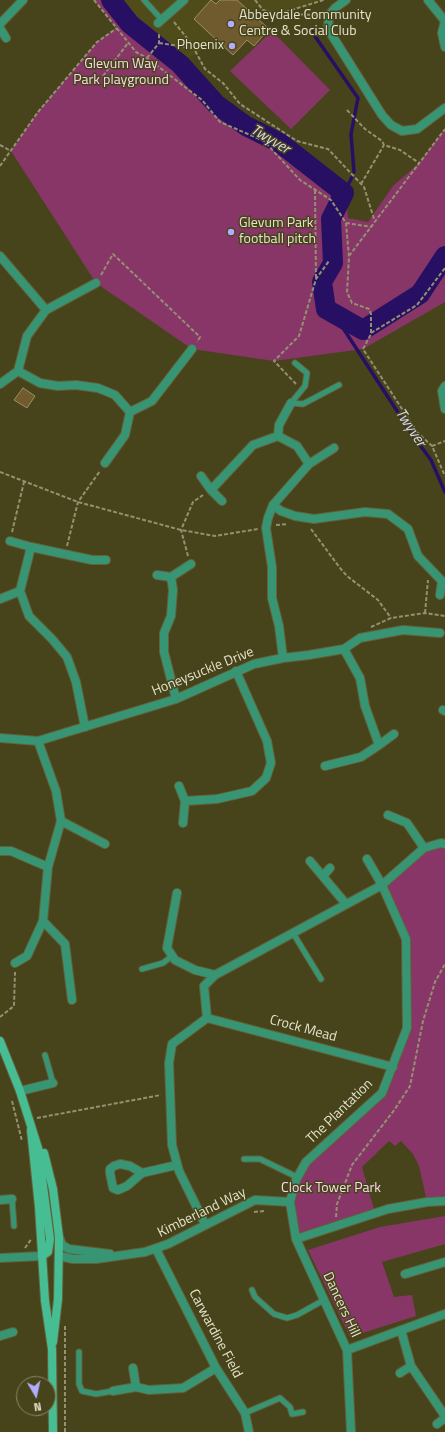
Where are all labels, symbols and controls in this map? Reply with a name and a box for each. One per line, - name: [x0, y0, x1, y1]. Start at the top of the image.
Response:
- place label: Abbeydale Community Centre & Social Club: [239, 8, 371, 40]
- marker: Abbeydale Community Centre & Social Club: [226, 19, 236, 29]
- place label: Phoenix: [177, 38, 224, 54]
- marker: Phoenix: [227, 41, 237, 51]
- park label: Glevum Way Park playground: [73, 57, 169, 90]
- water label: Twyver: [247, 121, 293, 159]
- place label: Glevum Park football pitch: [239, 216, 316, 248]
- marker: Glevum Park football pitch: [226, 227, 236, 237]
- water label: Twyver: [391, 405, 429, 451]
- street label: Honeysuckle Drive: [149, 644, 257, 700]
- street label: Crock Mead: [268, 1012, 338, 1046]
- street label: The Plantation: [303, 1076, 377, 1148]
- park label: Clock Tower Park: [281, 1181, 381, 1197]
- street label: Kimberland Way: [155, 1184, 249, 1242]
- street label: Dancers Hill: [319, 1270, 363, 1340]
- street label: Carwardine Field: [185, 1287, 245, 1381]
- north arrow: [16, 1376, 56, 1416]
- text: N: [33, 1398, 43, 1415]

